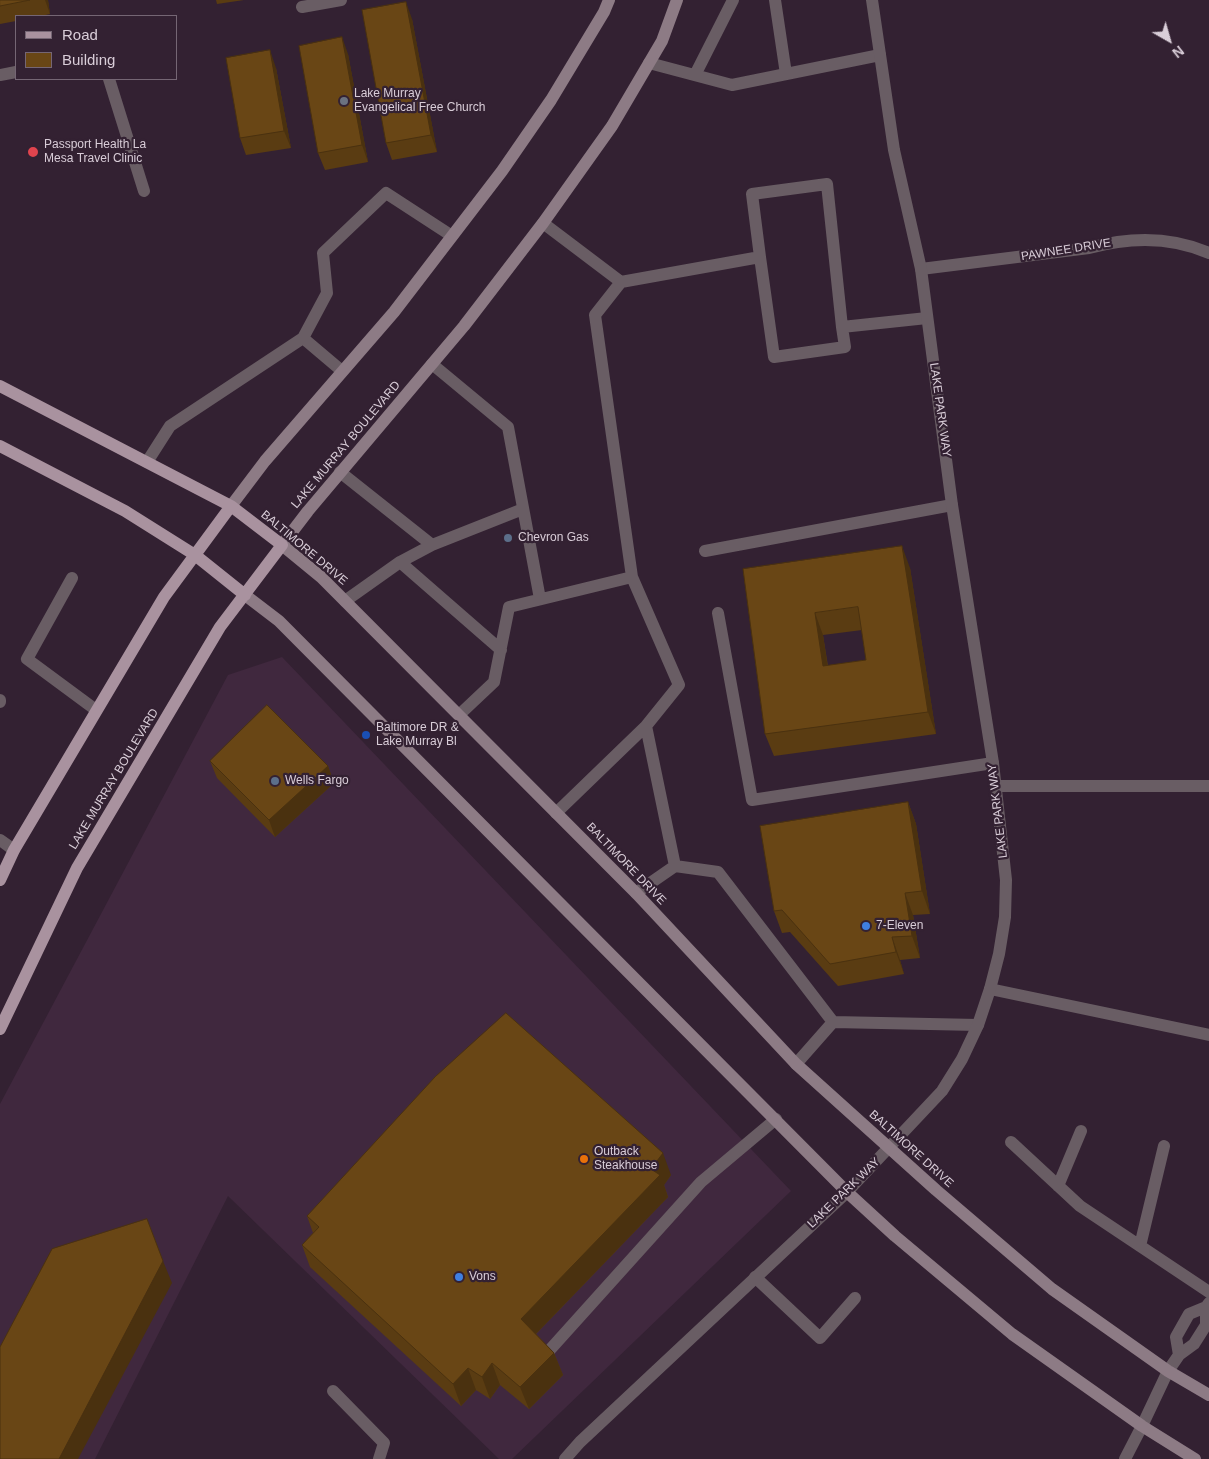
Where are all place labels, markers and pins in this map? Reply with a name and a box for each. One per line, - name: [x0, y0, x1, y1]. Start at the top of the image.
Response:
- place label: Lake Murray Evangelical Free Church: [354, 87, 485, 115]
- marker: Lake Murray Evangelical Free Church: [338, 95, 350, 107]
- place label: Passport Health La Mesa Travel Clinic: [44, 138, 146, 166]
- marker: Passport Health La Mesa Travel Clinic: [26, 145, 40, 159]
- place label: Chevron Gas: [518, 531, 589, 545]
- marker: Chevron Gas: [502, 532, 514, 544]
- place label: Baltimore DR & Lake Murray Bl: [376, 721, 459, 749]
- marker: Baltimore DR & Lake Murray Bl: [360, 729, 372, 741]
- place label: Wells Fargo: [285, 774, 349, 788]
- marker: Wells Fargo: [269, 775, 281, 787]
- place label: 7-Eleven: [876, 919, 923, 933]
- marker: 7-Eleven: [860, 920, 872, 932]
- place label: Outback Steakhouse: [594, 1145, 657, 1173]
- marker: Outback Steakhouse: [578, 1153, 590, 1165]
- place label: Vons: [469, 1270, 496, 1284]
- marker: Vons: [453, 1271, 465, 1283]

